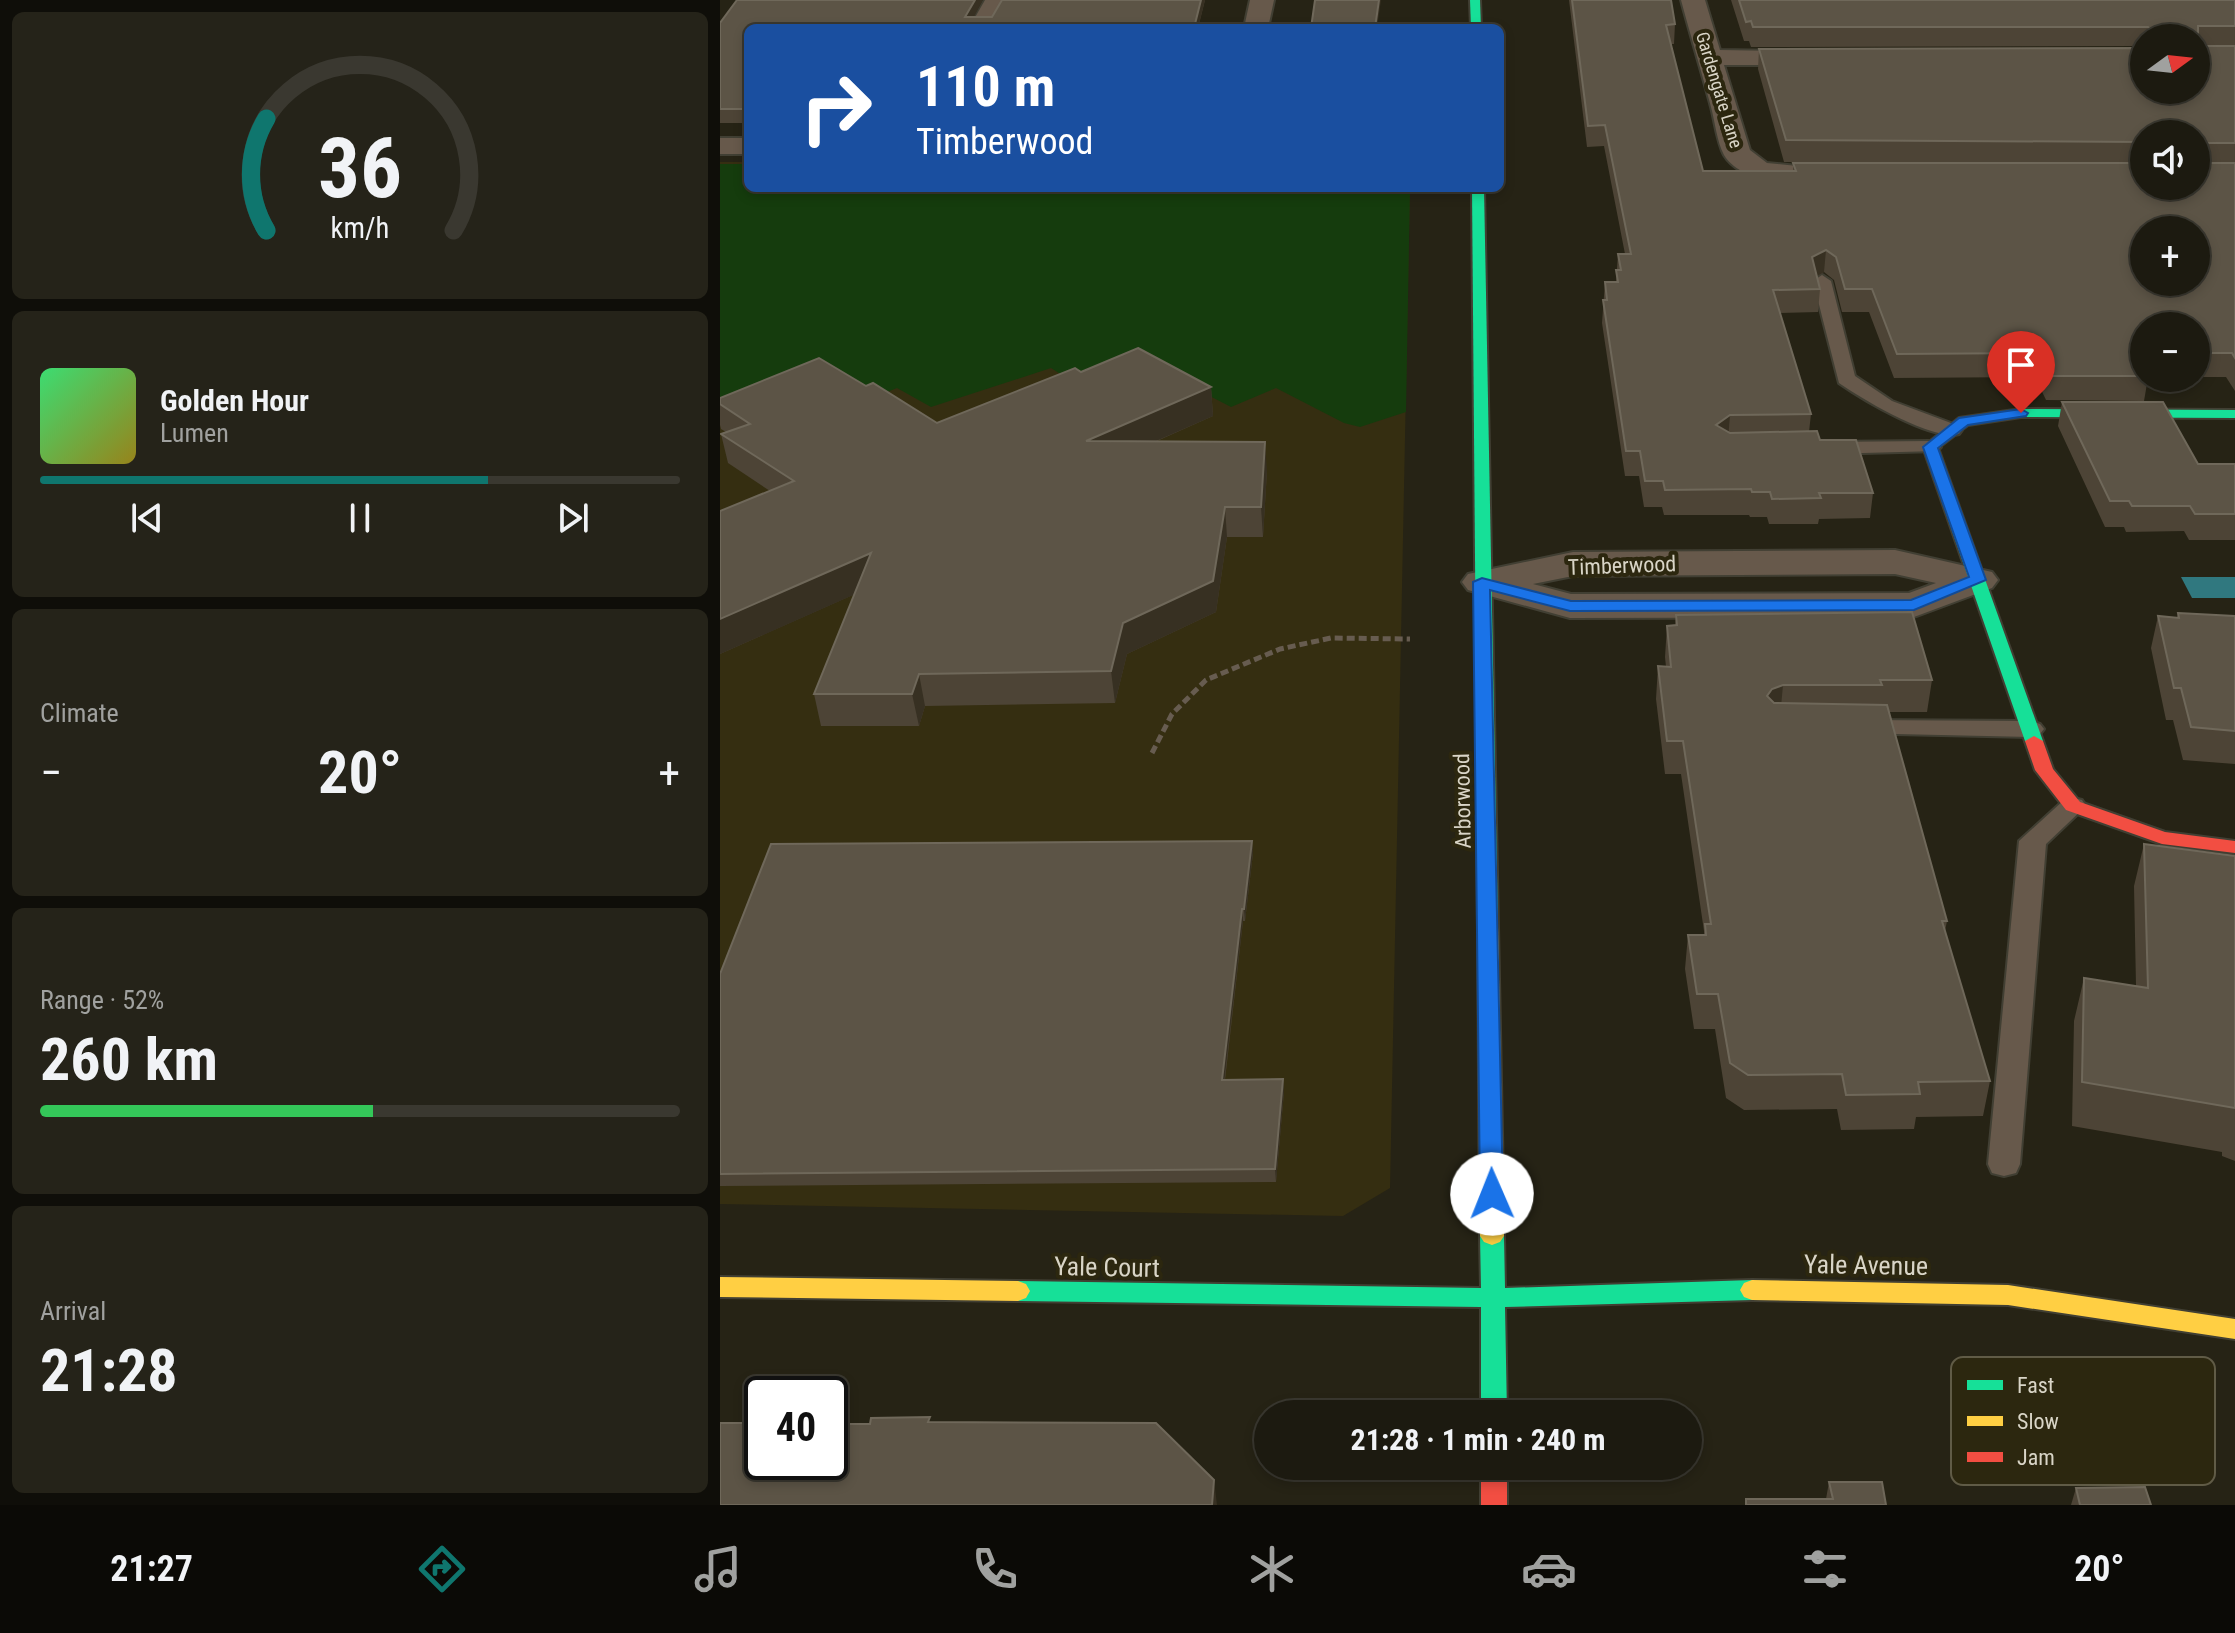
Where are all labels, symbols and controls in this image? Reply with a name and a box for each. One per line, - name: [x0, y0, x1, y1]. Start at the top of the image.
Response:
- north arrow: [2130, 24, 2210, 104]
- map controls: [2130, 24, 2210, 392]
- street label: Gardengate Lane: [1692, 29, 1747, 150]
- text: 110 m: [916, 54, 1055, 120]
- icon: right: [784, 56, 888, 160]
- text: 36: [318, 120, 402, 217]
- button: sound: [2130, 120, 2210, 200]
- text: Timberwood: [916, 121, 1093, 163]
- text: km/h: [331, 211, 389, 245]
- button: +: [2130, 216, 2210, 296]
- button: −: [2130, 312, 2210, 392]
- pin: [1987, 331, 2055, 413]
- icon: arrive: [1999, 343, 2043, 387]
- text: Golden Hour: [160, 383, 309, 418]
- text: Lumen: [160, 418, 229, 448]
- icon: previous: [125, 496, 169, 540]
- icon: pause: [338, 496, 382, 540]
- icon: next: [551, 496, 595, 540]
- street label: Timberwood: [1567, 551, 1677, 580]
- text: Climate: [40, 698, 119, 728]
- text: 20°: [318, 737, 402, 808]
- text: −: [40, 747, 62, 799]
- text: +: [658, 747, 680, 799]
- street label: Arborwood: [1449, 753, 1476, 849]
- text: Range · 52%: [40, 985, 164, 1015]
- text: 260 km: [40, 1024, 218, 1095]
- position arrow: [1450, 1152, 1534, 1236]
- street label: Yale Avenue: [1804, 1249, 1928, 1281]
- street label: Yale Court: [1054, 1251, 1160, 1283]
- text: Arrival: [40, 1296, 106, 1326]
- text: 21:28: [40, 1335, 178, 1406]
- legend: [1951, 1357, 2215, 1485]
- text: Fast: [2017, 1373, 2054, 1398]
- speed limit sign: 40: [744, 1376, 848, 1480]
- text: Slow: [2017, 1409, 2059, 1434]
- text: 21:28 · 1 min · 240 m: [1351, 1422, 1605, 1457]
- text: Jam: [2017, 1445, 2055, 1470]
- icon: directions: [414, 1541, 470, 1597]
- icon: music: [690, 1541, 746, 1597]
- icon: phone: [967, 1541, 1023, 1597]
- icon: climate: [1244, 1541, 1300, 1597]
- icon: car: [1521, 1541, 1577, 1597]
- icon: filters: [1797, 1541, 1853, 1597]
- text: 21:27: [110, 1548, 193, 1590]
- text: 20°: [2074, 1548, 2125, 1590]

